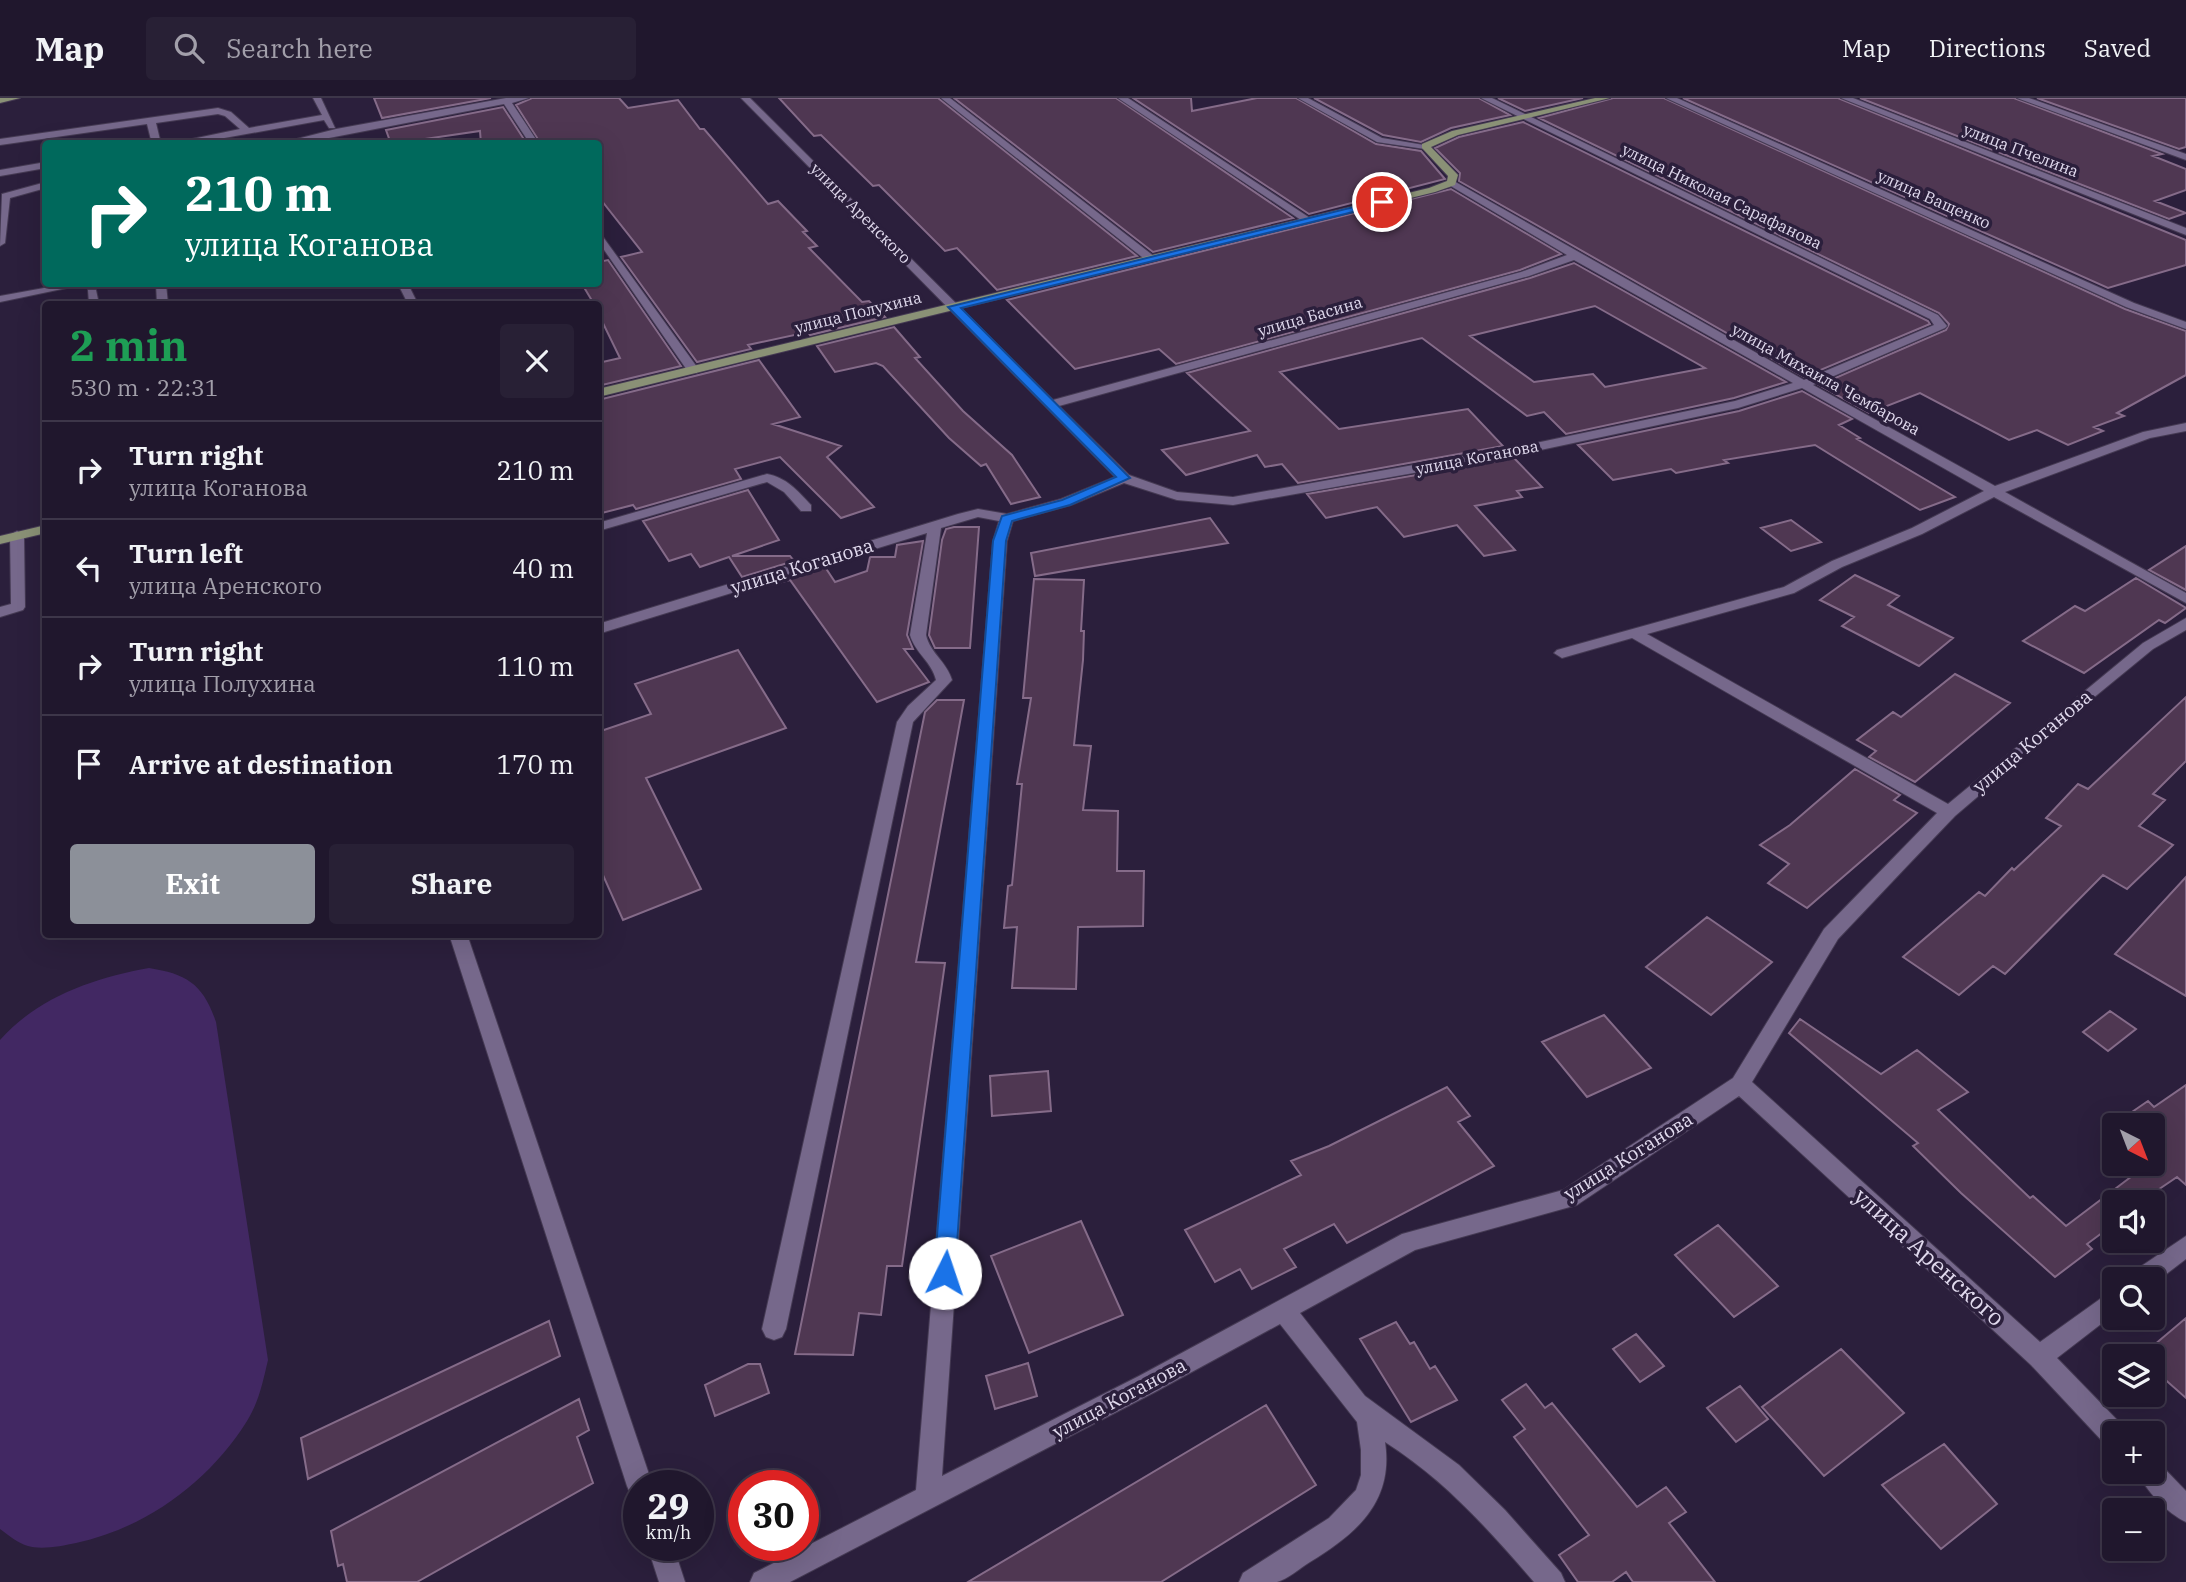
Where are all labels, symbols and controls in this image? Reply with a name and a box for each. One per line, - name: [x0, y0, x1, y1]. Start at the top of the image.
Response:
- search box: [146, 17, 636, 80]
- text: Map: [35, 27, 104, 70]
- icon: search: [170, 29, 208, 67]
- text: Search here: [226, 31, 373, 65]
- text: Map: [1842, 32, 1891, 64]
- text: Directions: [1929, 32, 2046, 64]
- text: Saved: [2084, 32, 2151, 64]
- street label: улица Пчелина: [1961, 119, 2082, 181]
- street label: улица Николая Сарафанова: [1619, 139, 1825, 253]
- street label: улица Аренского: [806, 158, 916, 268]
- text: 210 m: [185, 161, 332, 224]
- street label: улица Ващенко: [1874, 165, 1994, 233]
- icon: right: [70, 168, 161, 259]
- pin: [1352, 172, 1412, 232]
- icon: arrive: [1363, 183, 1401, 221]
- text: улица Коганова: [185, 223, 434, 265]
- street label: улица Полухина: [793, 287, 924, 337]
- street label: улица Басина: [1255, 291, 1365, 340]
- text: 2 min: [70, 318, 188, 373]
- street label: улица Михаила Чембарова: [1728, 319, 1924, 439]
- button: close: [500, 324, 574, 398]
- text: 530 m · 22:31: [70, 372, 219, 402]
- street label: улица Коганова: [1414, 435, 1540, 479]
- text: Turn right: [129, 438, 263, 472]
- icon: right: [70, 451, 108, 489]
- text: 210 m: [496, 453, 574, 487]
- text: улица Коганова: [129, 472, 308, 502]
- street label: улица Коганова: [728, 533, 876, 599]
- text: Turn left: [129, 536, 243, 570]
- icon: left: [70, 549, 108, 587]
- text: 40 m: [512, 551, 574, 585]
- text: улица Аренского: [129, 570, 322, 600]
- text: Turn right: [129, 634, 263, 668]
- icon: right: [70, 647, 108, 685]
- text: 110 m: [496, 649, 574, 683]
- text: улица Полухина: [129, 668, 316, 698]
- street label: улица Коганова: [1968, 684, 2096, 798]
- icon: arrive: [70, 745, 108, 783]
- text: Arrive at destination: [129, 747, 393, 781]
- text: 170 m: [496, 747, 574, 781]
- button: Exit: [70, 844, 315, 924]
- button: Share: [329, 844, 574, 924]
- street label: улица Коганова: [1559, 1107, 1697, 1205]
- north arrow: [2102, 1113, 2165, 1176]
- map controls: [2102, 1113, 2165, 1561]
- street label: улица Аренского: [1848, 1181, 2011, 1332]
- button: sound: [2102, 1190, 2165, 1253]
- position arrow: [908, 1236, 982, 1310]
- button: search: [2102, 1267, 2165, 1330]
- button: layers: [2102, 1344, 2165, 1407]
- street label: улица Коганова: [1048, 1353, 1190, 1443]
- button: +: [2102, 1421, 2165, 1484]
- speed limit sign: 30: [728, 1470, 819, 1561]
- text: 29: [647, 1483, 690, 1529]
- button: −: [2102, 1498, 2165, 1561]
- text: km/h: [646, 1521, 691, 1544]

